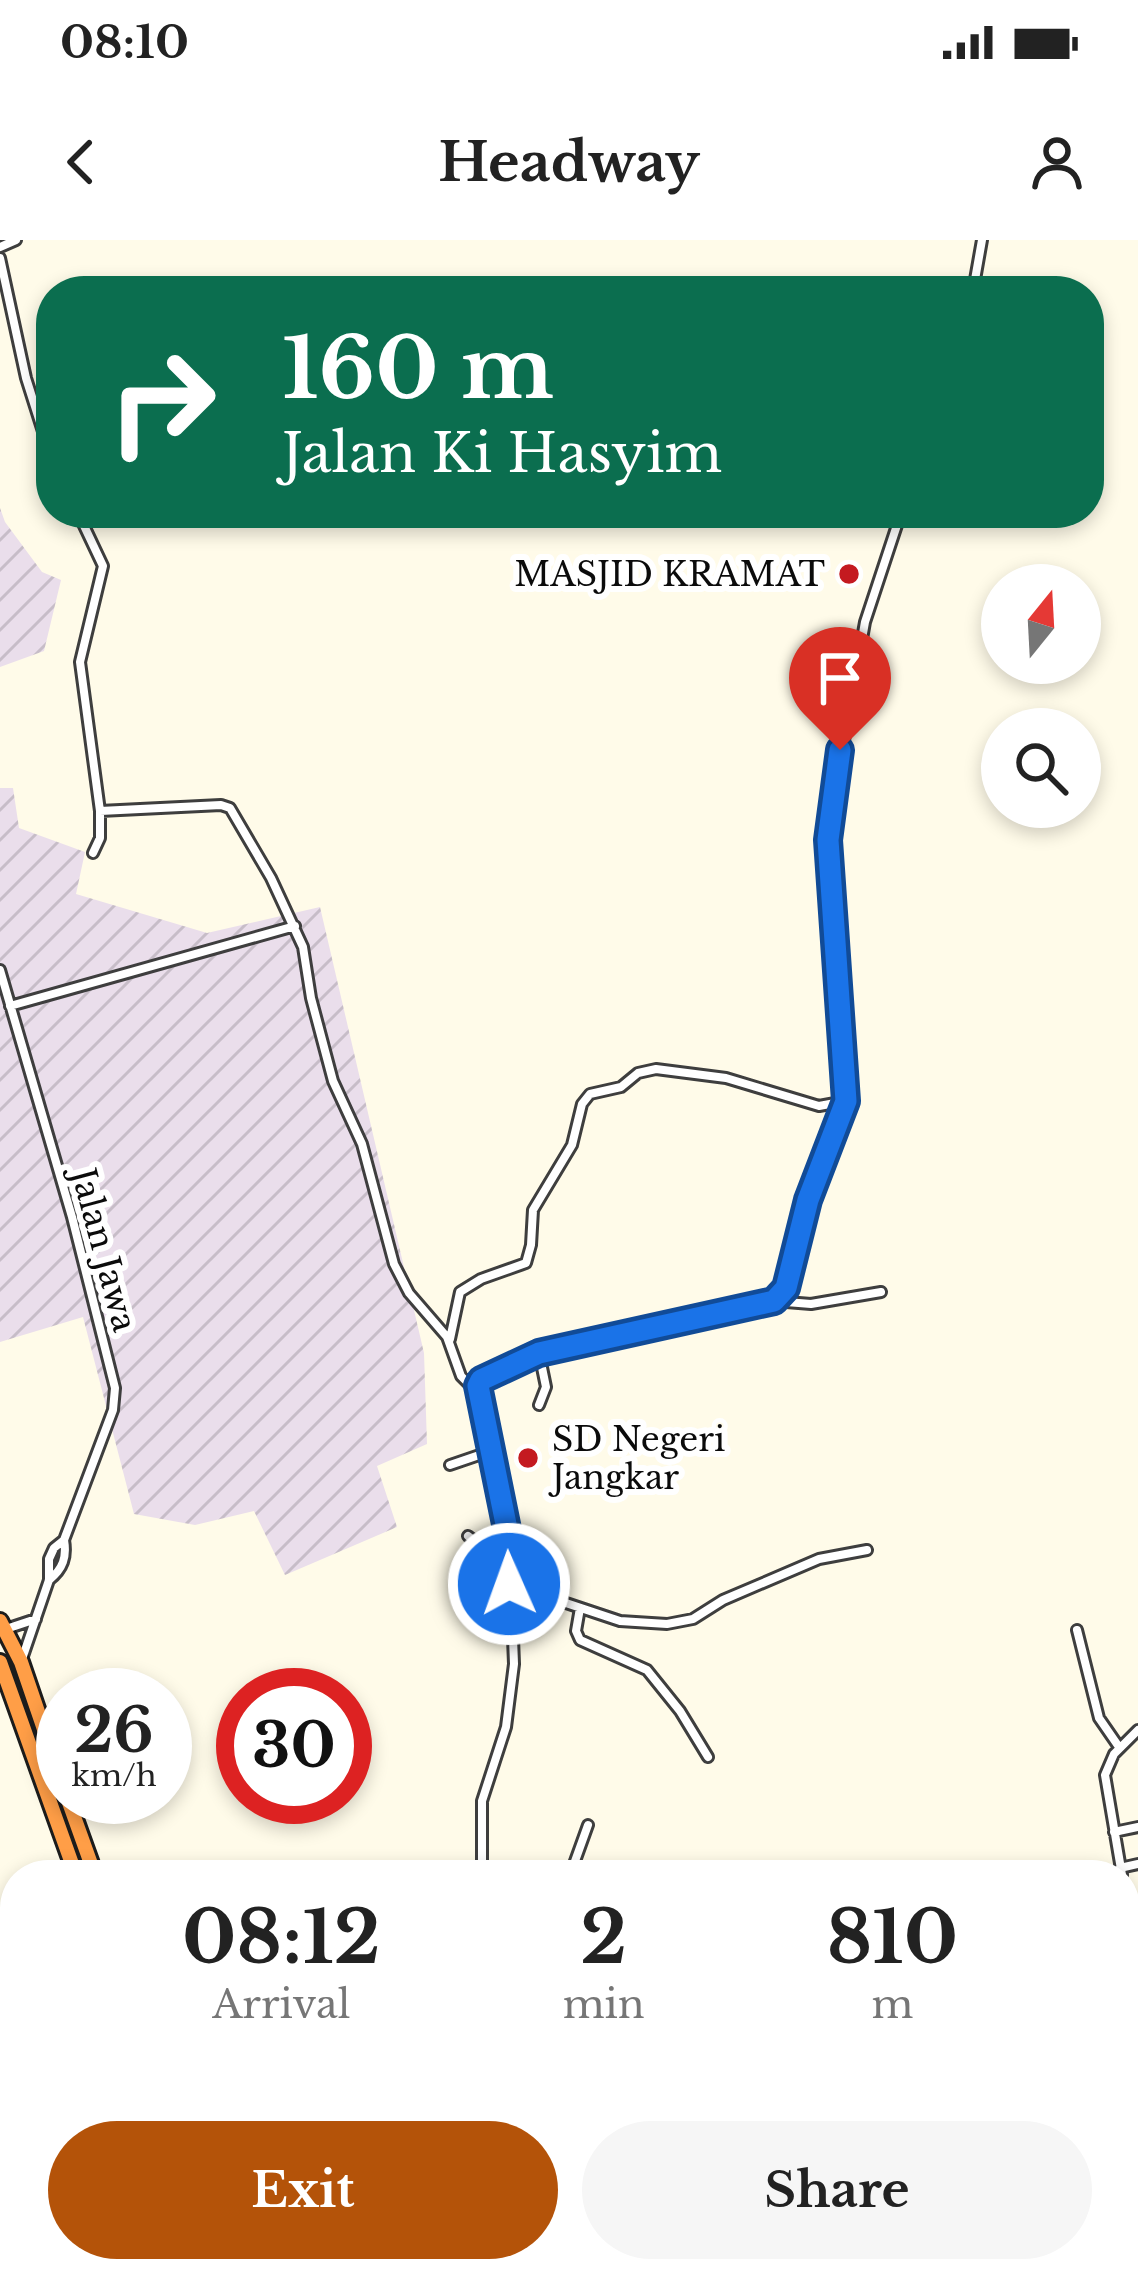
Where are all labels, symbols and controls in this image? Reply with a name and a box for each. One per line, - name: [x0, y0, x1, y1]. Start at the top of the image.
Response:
- text: 08:10: [60, 14, 189, 70]
- icon: back: [48, 129, 114, 195]
- text: Headway: [438, 129, 700, 196]
- icon: person: [1024, 129, 1090, 195]
- text: 160 m: [282, 317, 554, 421]
- icon: right: [84, 324, 240, 480]
- text: Jalan Ki Hasyim: [282, 420, 722, 487]
- place label: MASJID KRAMAT: [514, 554, 825, 595]
- marker: MASJID KRAMAT: [836, 561, 862, 587]
- north arrow: [981, 564, 1101, 684]
- map controls: [981, 564, 1101, 828]
- pin: [789, 627, 891, 750]
- icon: arrive: [807, 645, 873, 711]
- button: search: [981, 708, 1101, 828]
- street label: Jalan Jawa: [62, 1160, 146, 1337]
- place label: SD Negeri Jangkar: [548, 1419, 725, 1498]
- marker: SD Negeri Jangkar: [515, 1445, 541, 1471]
- position arrow: [446, 1521, 572, 1647]
- speed limit sign: 30: [216, 1668, 372, 1824]
- text: 26: [74, 1694, 154, 1768]
- text: km/h: [71, 1757, 157, 1794]
- text: 08:12: [182, 1893, 381, 1982]
- text: 2: [580, 1893, 627, 1982]
- text: 810: [827, 1893, 958, 1982]
- text: Arrival: [212, 1980, 350, 2029]
- text: min: [563, 1980, 645, 2029]
- text: m: [871, 1980, 913, 2029]
- button: Exit: [48, 2121, 558, 2259]
- button: Share: [582, 2121, 1092, 2259]

